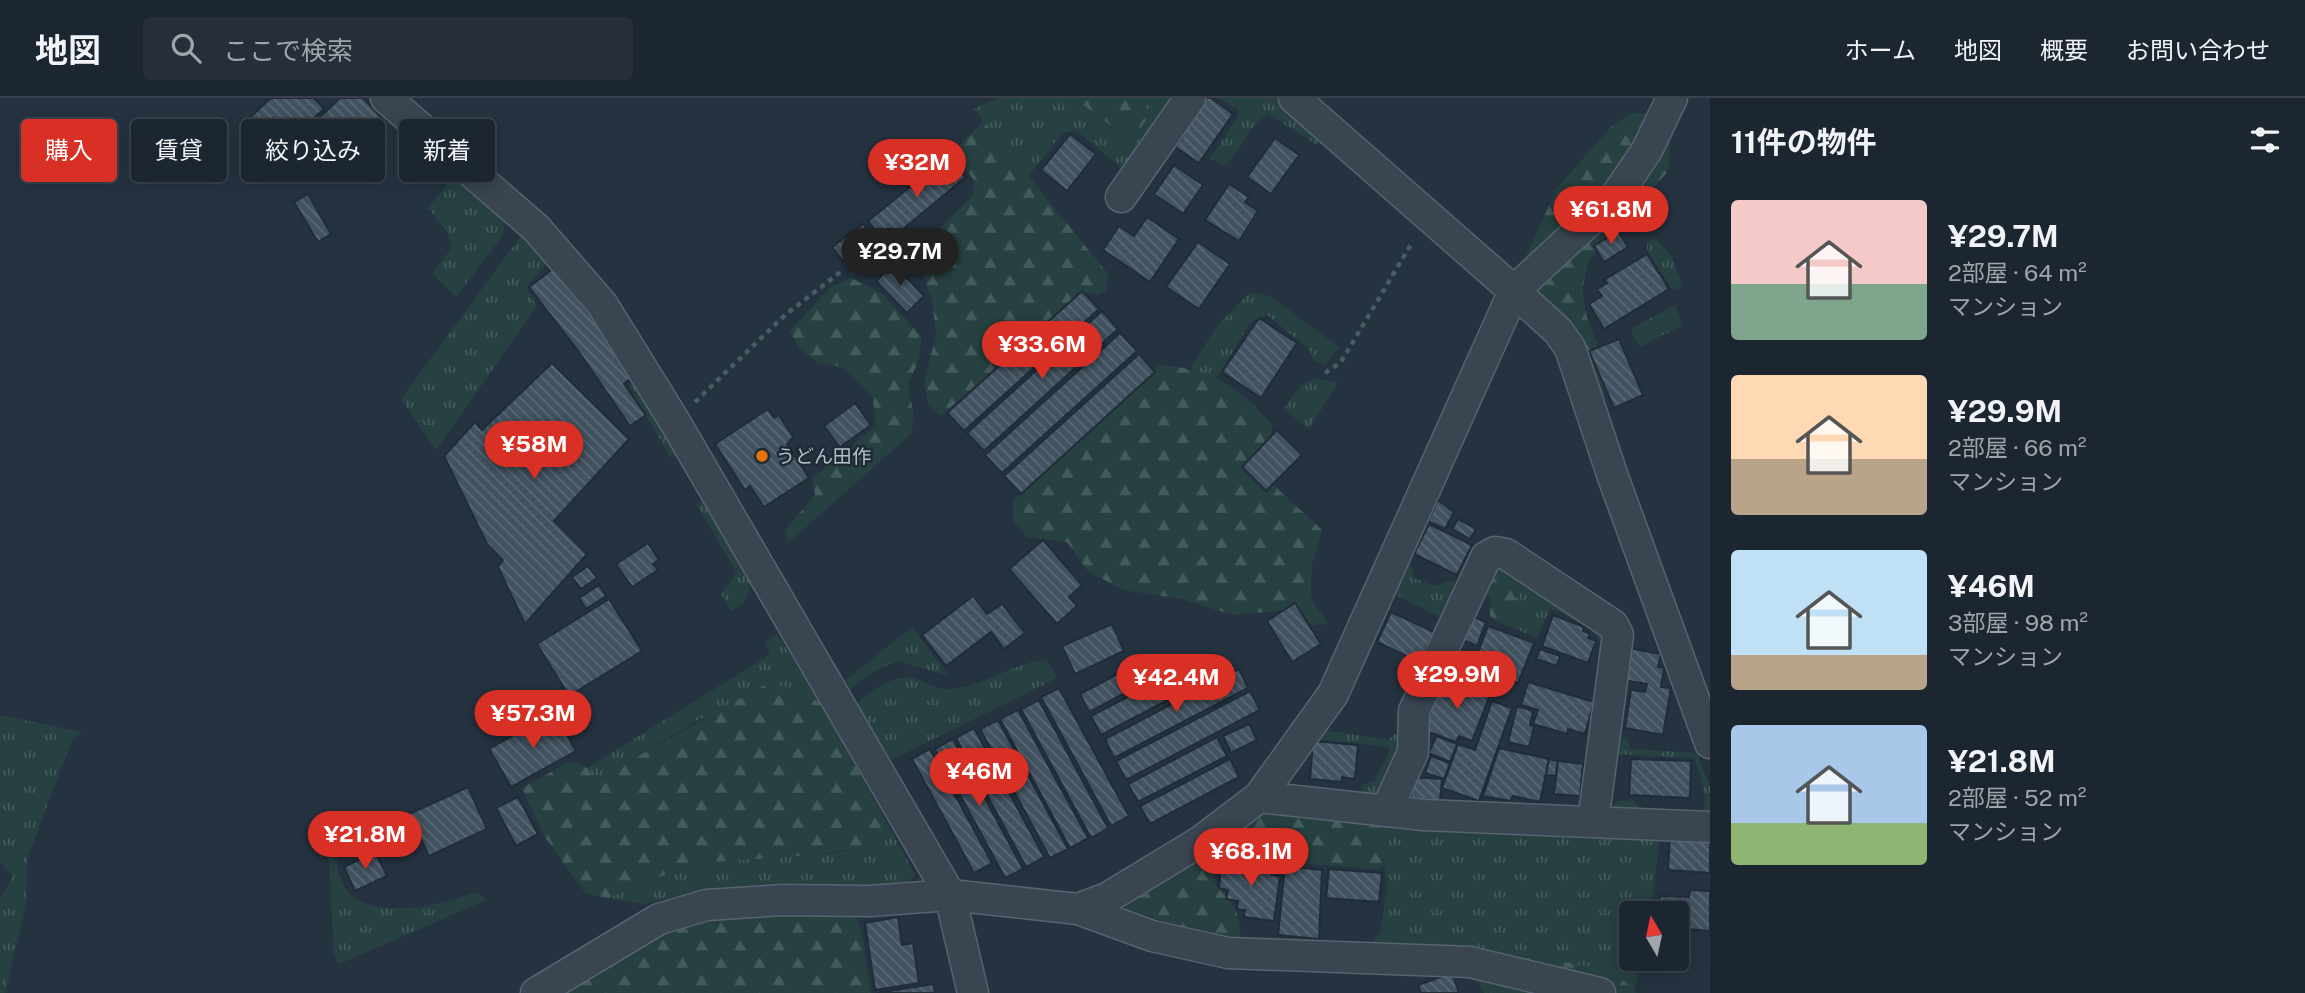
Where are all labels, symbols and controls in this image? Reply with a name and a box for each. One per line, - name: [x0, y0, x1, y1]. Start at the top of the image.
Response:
- search box: [143, 17, 633, 80]
- icon: search: [167, 29, 205, 67]
- text: 地図: [35, 31, 101, 69]
- text: ここで検索: [223, 35, 353, 66]
- text: ホーム: [1845, 36, 1916, 64]
- text: 地図: [1954, 36, 2002, 64]
- text: 概要: [2040, 36, 2088, 64]
- text: お問い合わせ: [2126, 36, 2270, 64]
- chip: 購入: [21, 119, 117, 182]
- chip: 賃貸: [131, 119, 227, 182]
- chip: 絞り込み: [241, 119, 385, 182]
- chip: 新着: [399, 119, 495, 182]
- icon: filters: [2246, 121, 2284, 159]
- text: 11件の物件: [1731, 124, 1877, 160]
- pin: ¥32M: [876, 140, 958, 199]
- text: ¥32M: [884, 148, 950, 175]
- pin: ¥61.8M: [1554, 186, 1668, 246]
- text: ¥61.8M: [1570, 195, 1652, 222]
- text: ¥29.7M: [1948, 218, 2059, 254]
- pin: ¥29.7M: [843, 228, 957, 288]
- icon: home: [1787, 228, 1871, 312]
- text: ¥29.7M: [858, 237, 942, 264]
- text: 2部屋 · 64 m²: [1948, 259, 2087, 286]
- text: マンション: [1948, 293, 2063, 320]
- pin: ¥33.6M: [985, 322, 1099, 381]
- text: ¥33.6M: [998, 330, 1086, 357]
- text: ¥29.9M: [1948, 393, 2062, 429]
- icon: home: [1787, 403, 1871, 487]
- pin: ¥58M: [493, 422, 575, 481]
- text: ¥58M: [500, 430, 568, 457]
- text: 2部屋 · 66 m²: [1948, 434, 2086, 461]
- place label: うどん田作: [776, 445, 871, 467]
- marker: うどん田作: [754, 448, 770, 464]
- text: マンション: [1948, 468, 2063, 495]
- text: ¥46M: [1948, 568, 2035, 604]
- icon: home: [1787, 578, 1871, 662]
- text: 3部屋 · 98 m²: [1948, 609, 2088, 636]
- text: マンション: [1948, 643, 2063, 670]
- pin: ¥29.9M: [1400, 652, 1514, 711]
- pin: ¥42.4M: [1119, 654, 1233, 714]
- text: ¥29.9M: [1413, 660, 1501, 687]
- text: ¥42.4M: [1132, 663, 1220, 690]
- pin: ¥57.3M: [476, 690, 590, 750]
- text: ¥57.3M: [490, 699, 576, 726]
- text: ¥21.8M: [1948, 743, 2055, 779]
- pin: ¥46M: [938, 748, 1020, 808]
- icon: home: [1787, 753, 1871, 837]
- text: ¥46M: [946, 757, 1012, 784]
- text: 2部屋 · 52 m²: [1948, 784, 2086, 811]
- pin: ¥21.8M: [308, 812, 422, 871]
- text: マンション: [1948, 818, 2063, 845]
- text: ¥21.8M: [324, 820, 406, 847]
- pin: ¥68.1M: [1194, 828, 1308, 888]
- text: ¥68.1M: [1210, 837, 1292, 864]
- north arrow: [1619, 901, 1689, 971]
- map controls: [1619, 901, 1689, 971]

